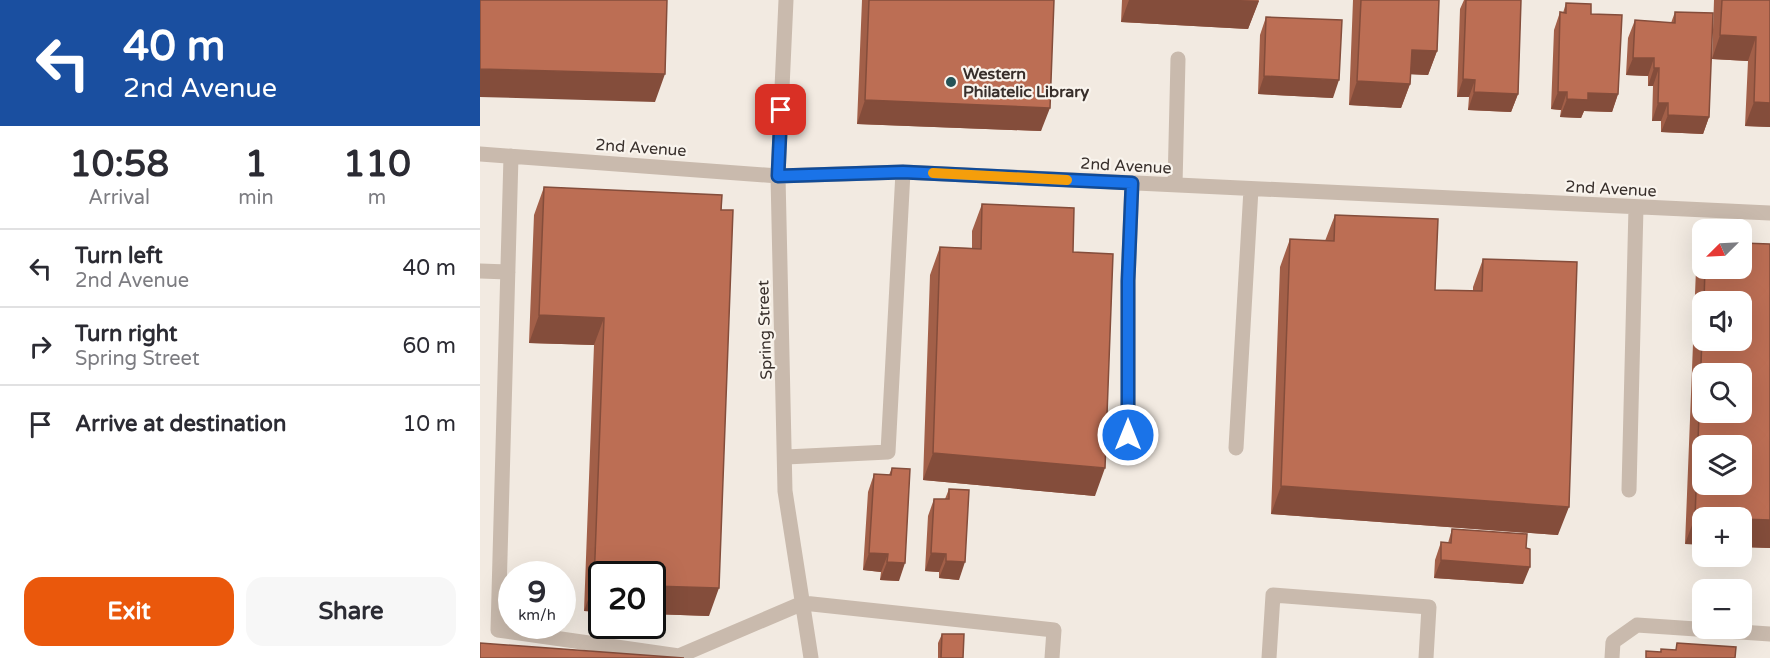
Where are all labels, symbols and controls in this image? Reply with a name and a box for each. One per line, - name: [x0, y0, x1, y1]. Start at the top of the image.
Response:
- text: 40 m: [123, 21, 225, 72]
- icon: left: [24, 24, 102, 102]
- place label: Western Philatelic Library: [963, 64, 1089, 102]
- text: 2nd Avenue: [123, 72, 277, 105]
- marker: Western Philatelic Library: [944, 75, 958, 89]
- pin: [755, 84, 806, 135]
- icon: arrive: [764, 93, 797, 126]
- street label: 2nd Avenue: [595, 135, 687, 161]
- text: 10:58: [69, 143, 169, 186]
- text: 1: [245, 143, 267, 186]
- text: 110: [343, 143, 411, 186]
- street label: 2nd Avenue: [1080, 154, 1172, 178]
- street label: 2nd Avenue: [1565, 177, 1657, 201]
- text: Arrival: [88, 186, 150, 210]
- text: min: [238, 186, 274, 210]
- text: m: [368, 186, 386, 210]
- north arrow: [1692, 219, 1752, 279]
- map controls: [1692, 219, 1752, 639]
- text: Turn left: [75, 243, 163, 269]
- icon: left: [24, 252, 57, 285]
- text: 40 m: [402, 255, 456, 281]
- text: 2nd Avenue: [75, 269, 189, 293]
- street label: Spring Street: [753, 280, 777, 380]
- button: sound: [1692, 291, 1752, 351]
- text: Turn right: [75, 321, 177, 347]
- icon: right: [24, 330, 57, 363]
- text: 60 m: [402, 333, 456, 359]
- text: Spring Street: [75, 347, 200, 371]
- button: search: [1692, 363, 1752, 423]
- position arrow: [1096, 403, 1160, 467]
- icon: arrive: [24, 408, 57, 441]
- text: Arrive at destination: [75, 411, 286, 437]
- text: 10 m: [402, 411, 456, 437]
- button: layers: [1692, 435, 1752, 495]
- button: +: [1692, 507, 1752, 567]
- speed limit sign: 20: [588, 561, 666, 639]
- text: 9: [528, 574, 546, 611]
- button: Exit: [24, 577, 234, 646]
- button: Share: [246, 577, 456, 646]
- button: −: [1692, 579, 1752, 639]
- text: km/h: [518, 606, 556, 624]

